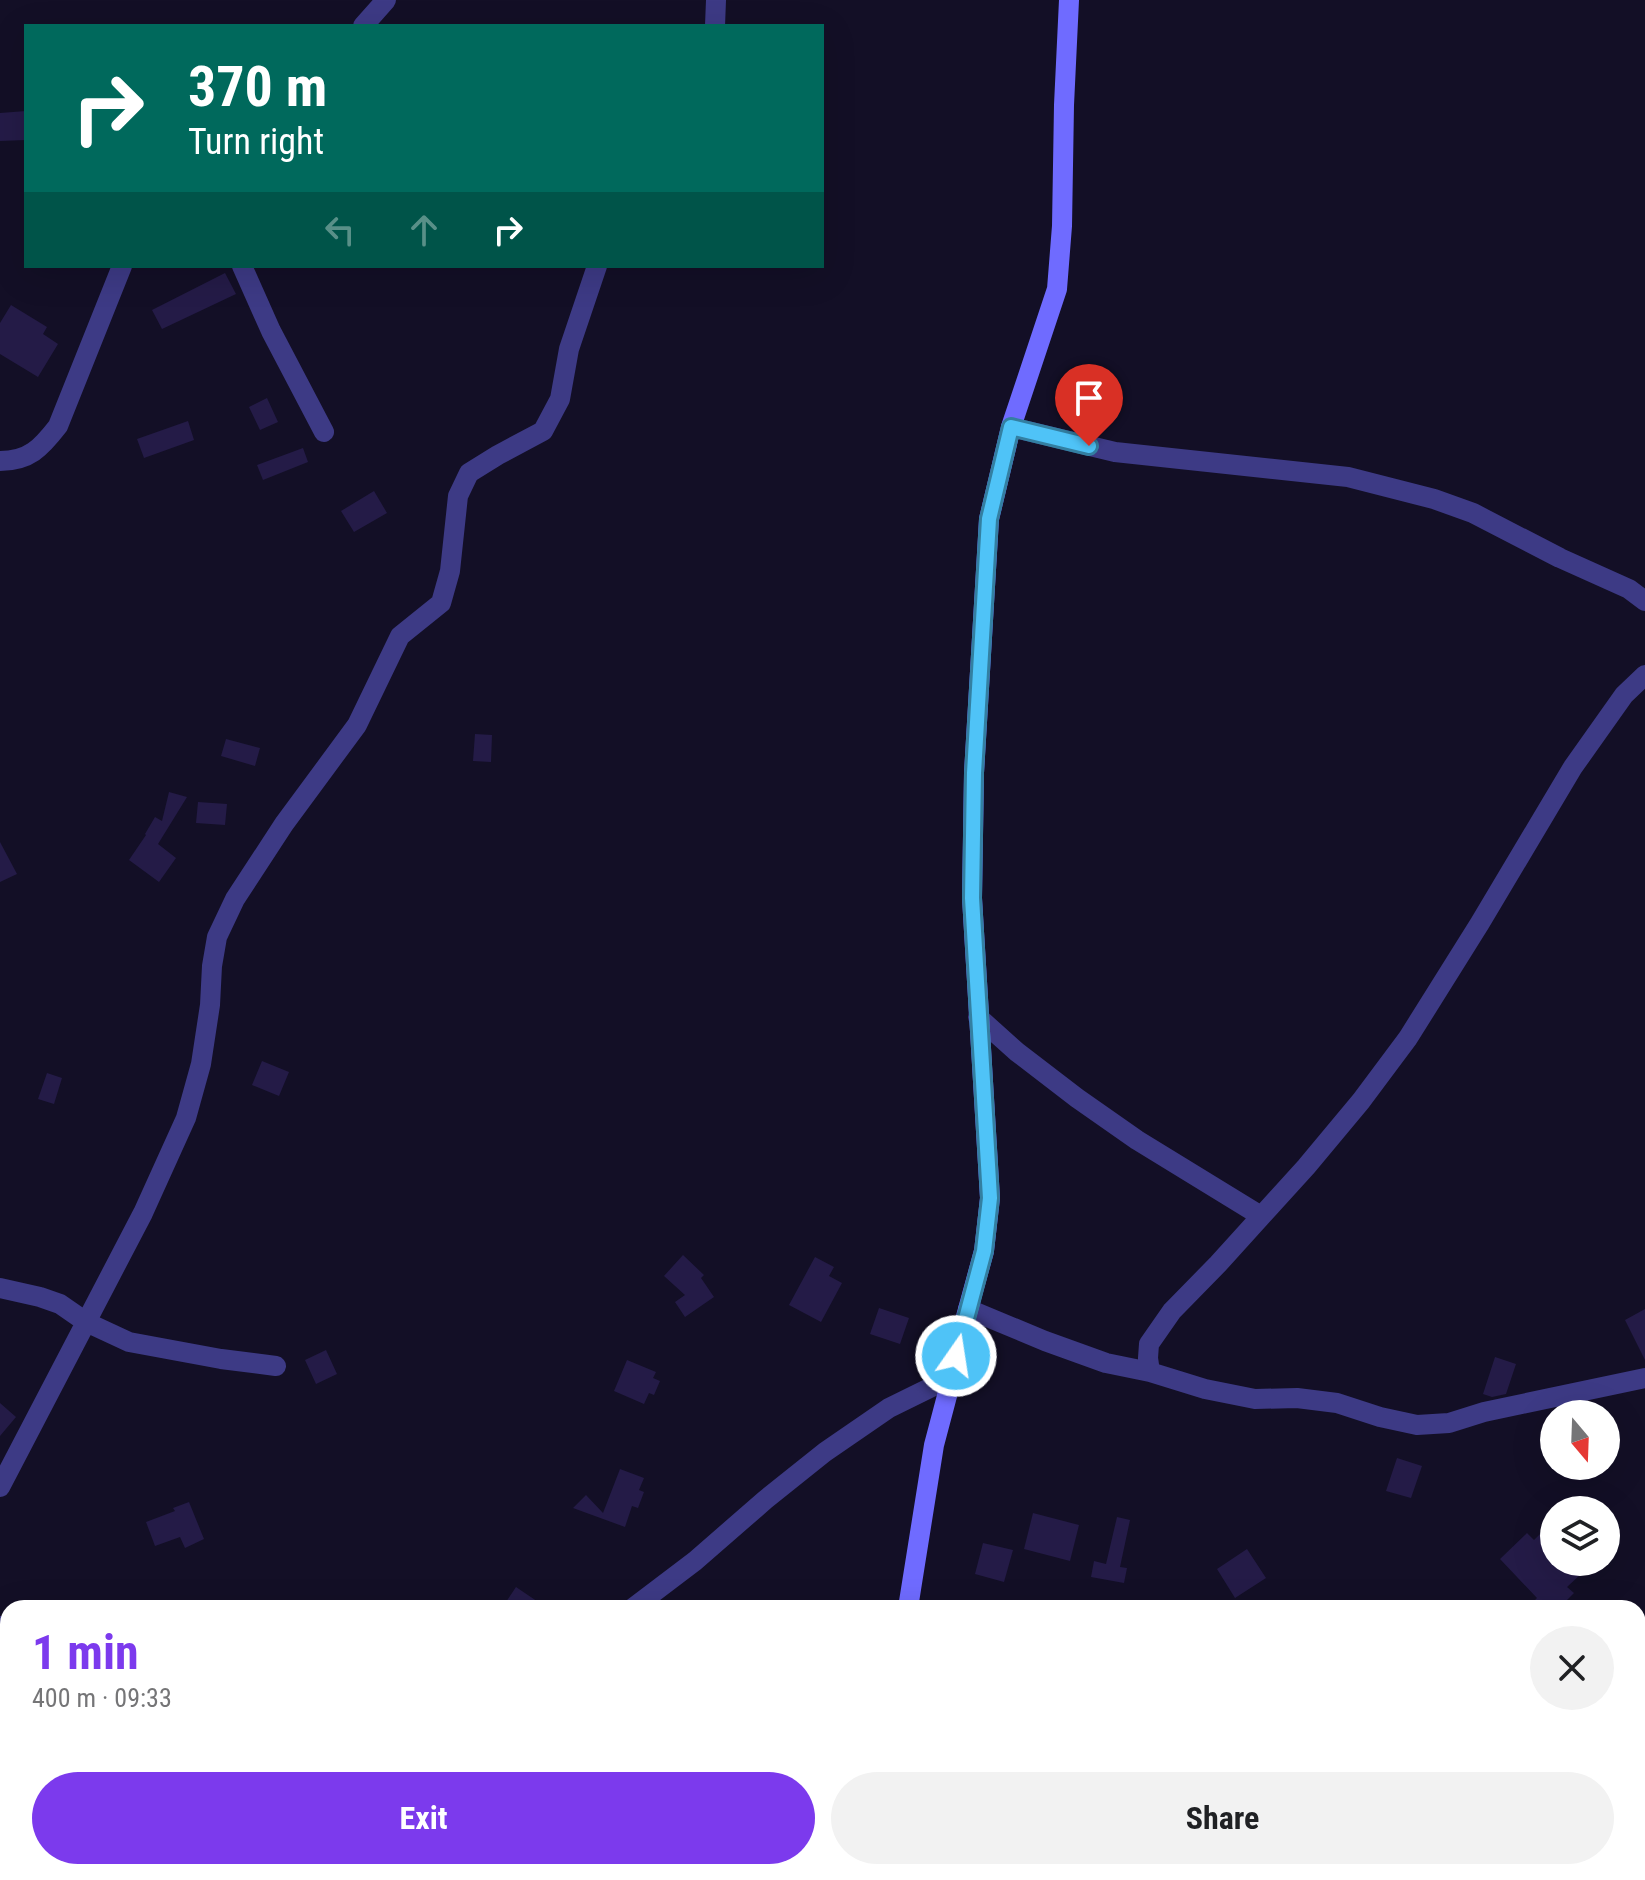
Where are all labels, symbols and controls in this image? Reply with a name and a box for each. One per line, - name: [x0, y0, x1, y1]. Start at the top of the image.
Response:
- text: 370 m: [188, 54, 327, 120]
- icon: right: [56, 56, 160, 160]
- text: Turn right: [188, 121, 324, 163]
- icon: left: [318, 208, 362, 252]
- icon: ahead: [402, 208, 446, 252]
- icon: right: [486, 208, 530, 252]
- pin: [1055, 364, 1123, 446]
- icon: arrive: [1067, 376, 1111, 420]
- position arrow: [914, 1314, 998, 1398]
- north arrow: [1540, 1400, 1620, 1480]
- map controls: [1540, 1400, 1620, 1576]
- button: layers: [1540, 1496, 1620, 1576]
- text: 1 min: [32, 1624, 139, 1681]
- button: close: [1530, 1626, 1614, 1710]
- text: 400 m · 09:33: [32, 1683, 172, 1713]
- button: Exit: [32, 1772, 815, 1864]
- button: Share: [831, 1772, 1614, 1864]

